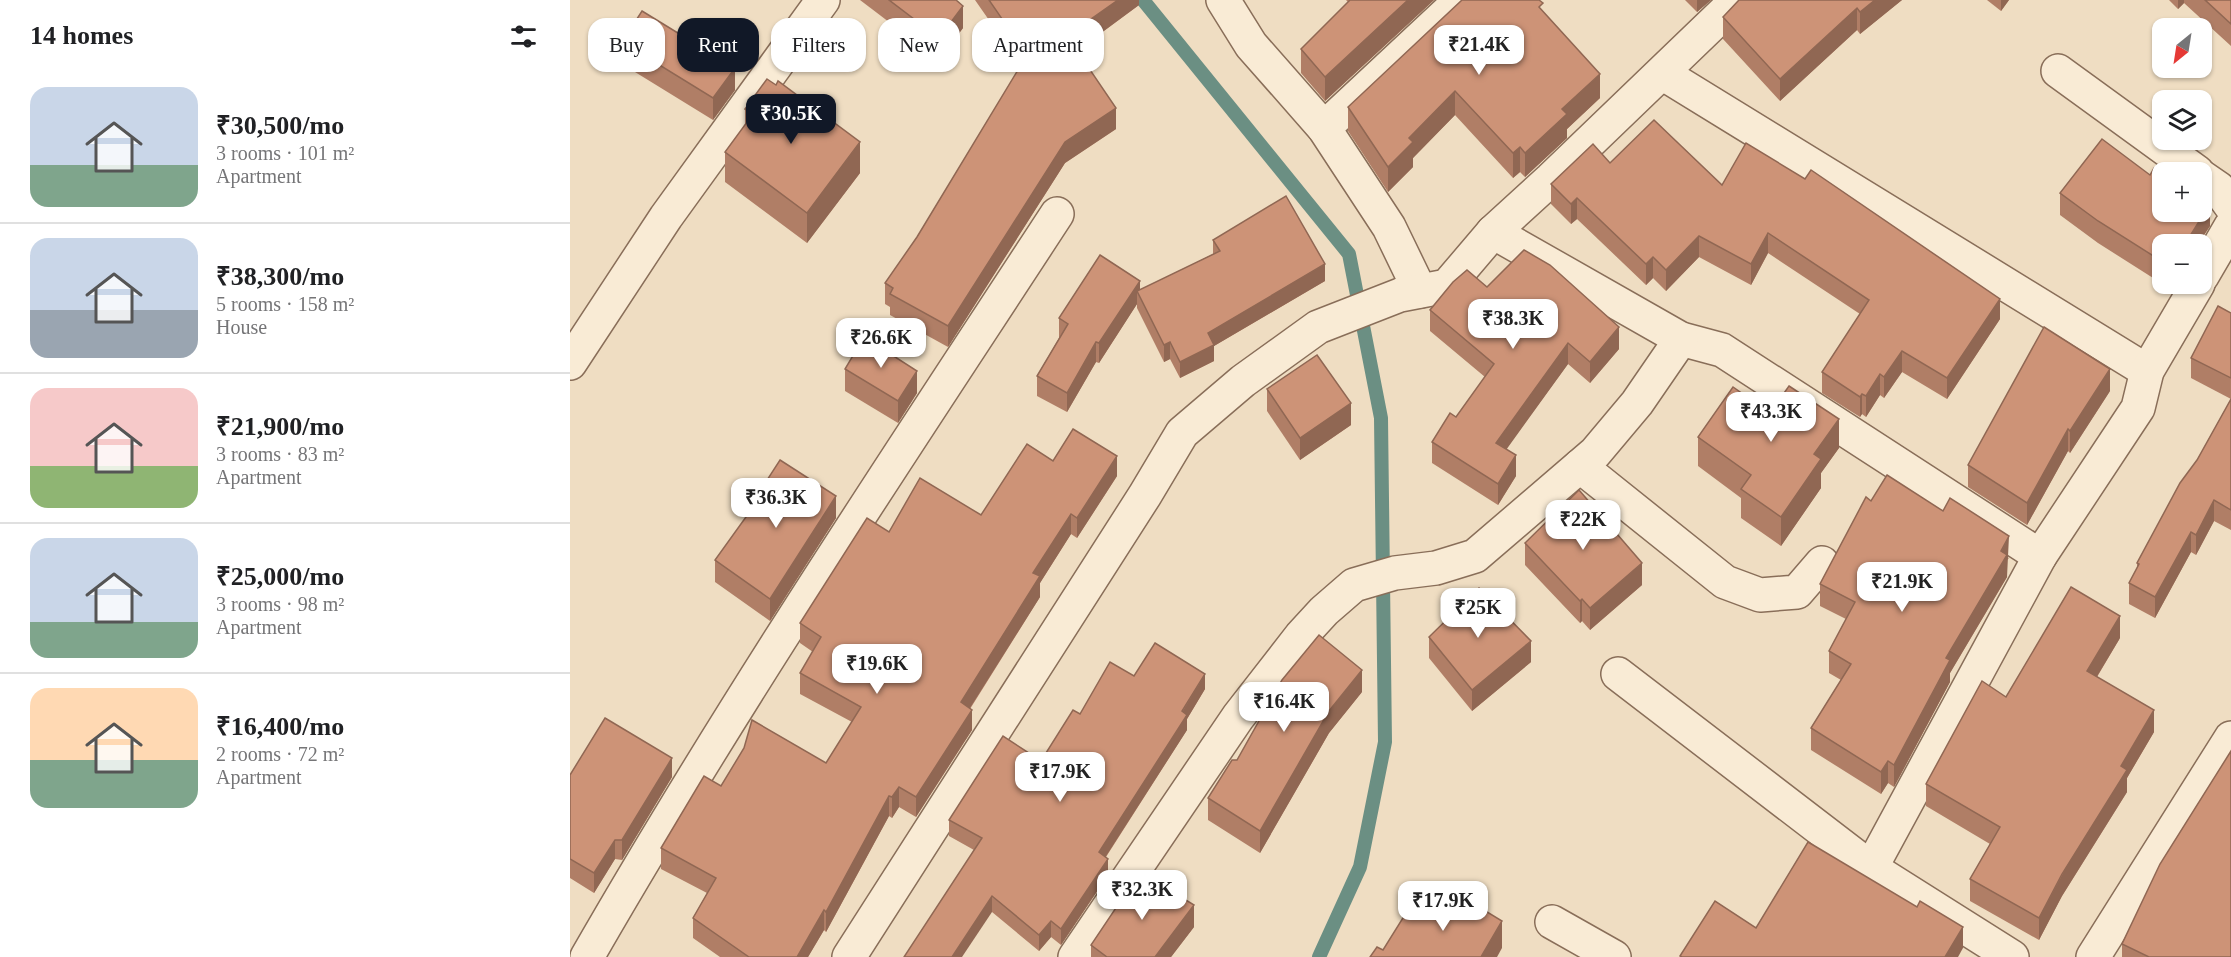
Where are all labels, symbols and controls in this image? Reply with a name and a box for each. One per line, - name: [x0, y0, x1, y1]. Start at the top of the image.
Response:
- chip: Buy: [588, 18, 665, 72]
- chip: Rent: [677, 18, 759, 72]
- chip: Filters: [771, 18, 866, 72]
- chip: New: [878, 18, 960, 72]
- chip: Apartment: [972, 18, 1104, 72]
- north arrow: [2152, 18, 2212, 78]
- map controls: [2152, 18, 2212, 294]
- icon: filters: [507, 20, 540, 53]
- text: 14 homes: [30, 21, 133, 50]
- pin: ₹21.4K: [1430, 25, 1528, 76]
- text: ₹21.4K: [1448, 33, 1510, 55]
- button: layers: [2152, 90, 2212, 150]
- pin: ₹30.5K: [742, 94, 840, 145]
- text: ₹30.5K: [760, 102, 822, 124]
- icon: home: [78, 111, 150, 183]
- text: ₹30,500/mo: [216, 111, 344, 140]
- text: 3 rooms · 101 m²: [216, 142, 354, 164]
- button: +: [2152, 162, 2212, 222]
- text: Apartment: [216, 165, 302, 187]
- button: −: [2152, 234, 2212, 294]
- icon: home: [78, 262, 150, 334]
- text: ₹38,300/mo: [216, 262, 344, 291]
- text: 5 rooms · 158 m²: [216, 293, 354, 315]
- pin: ₹38.3K: [1464, 299, 1562, 350]
- text: ₹38.3K: [1482, 307, 1544, 329]
- text: House: [216, 316, 267, 338]
- pin: ₹26.6K: [832, 318, 930, 369]
- text: ₹26.6K: [850, 326, 912, 348]
- pin: ₹43.3K: [1722, 392, 1820, 443]
- text: ₹43.3K: [1740, 400, 1802, 422]
- icon: home: [78, 412, 150, 484]
- text: ₹21,900/mo: [216, 412, 344, 441]
- text: 3 rooms · 83 m²: [216, 443, 344, 465]
- text: Apartment: [216, 466, 302, 488]
- pin: ₹36.3K: [727, 478, 825, 529]
- text: ₹36.3K: [745, 486, 807, 508]
- pin: ₹22K: [1547, 500, 1619, 551]
- text: ₹22K: [1560, 508, 1607, 530]
- icon: home: [78, 562, 150, 634]
- text: ₹25,000/mo: [216, 562, 344, 591]
- pin: ₹21.9K: [1853, 562, 1951, 613]
- text: ₹21.9K: [1871, 570, 1933, 592]
- pin: ₹25K: [1442, 588, 1514, 639]
- text: 3 rooms · 98 m²: [216, 593, 344, 615]
- text: ₹25K: [1455, 596, 1502, 618]
- text: Apartment: [216, 616, 302, 638]
- pin: ₹19.6K: [828, 644, 926, 695]
- text: ₹19.6K: [846, 652, 908, 674]
- pin: ₹16.4K: [1235, 682, 1333, 733]
- text: ₹16.4K: [1253, 690, 1315, 712]
- icon: home: [78, 712, 150, 784]
- text: ₹16,400/mo: [216, 712, 344, 741]
- text: 2 rooms · 72 m²: [216, 743, 344, 765]
- pin: ₹17.9K: [1011, 752, 1109, 803]
- text: ₹17.9K: [1029, 760, 1091, 782]
- text: Apartment: [216, 766, 302, 788]
- pin: ₹32.3K: [1093, 870, 1191, 921]
- text: ₹32.3K: [1111, 878, 1173, 900]
- pin: ₹17.9K: [1394, 881, 1492, 932]
- text: ₹17.9K: [1412, 889, 1474, 911]

